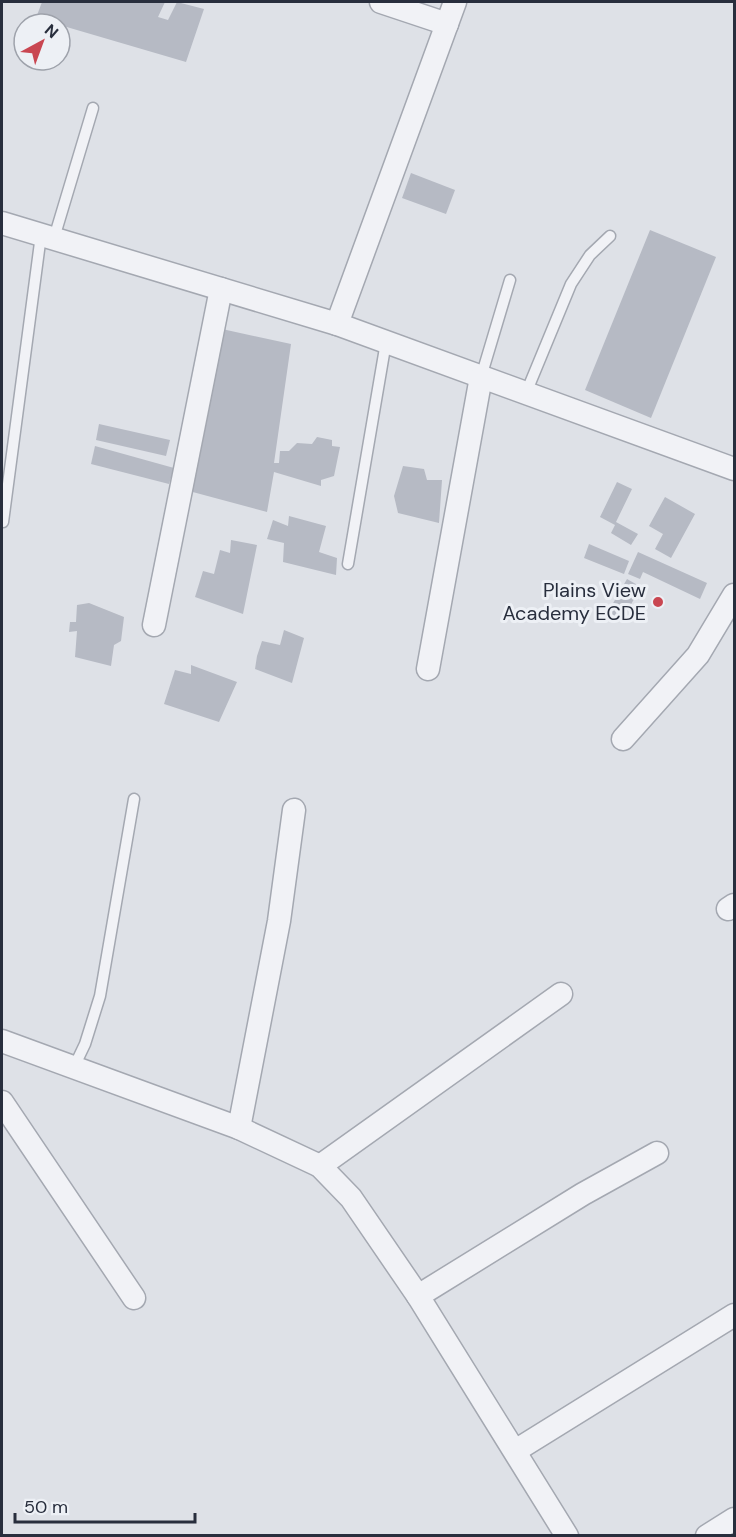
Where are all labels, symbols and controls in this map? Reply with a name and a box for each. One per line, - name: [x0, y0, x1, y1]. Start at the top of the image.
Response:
- north arrow: [12, 12, 72, 72]
- text: N: [40, 19, 63, 43]
- place label: Plains View Academy ECDE: [502, 577, 646, 626]
- marker: Plains View Academy ECDE: [651, 595, 665, 609]
- scale bar: [15, 1486, 195, 1524]
- text: 50 m: [24, 1495, 68, 1519]

